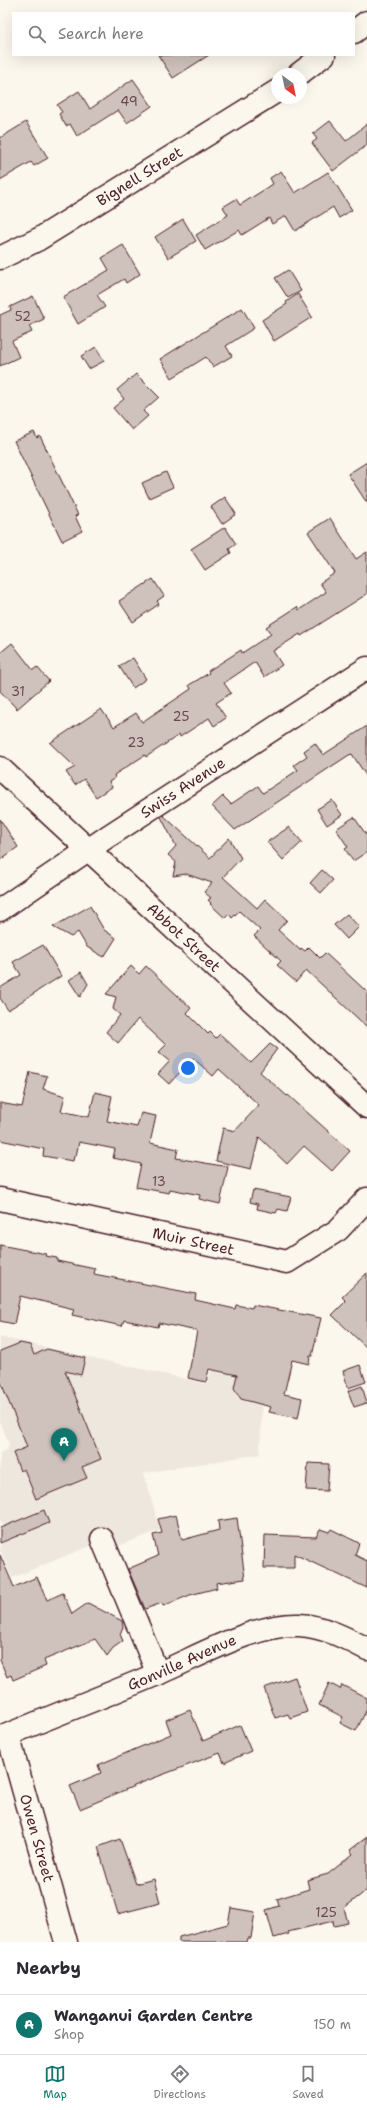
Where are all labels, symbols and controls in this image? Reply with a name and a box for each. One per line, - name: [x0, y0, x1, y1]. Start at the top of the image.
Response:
- search box: [12, 12, 355, 56]
- icon: search: [26, 23, 48, 45]
- text: Search here: [58, 24, 144, 44]
- north arrow: [271, 68, 307, 104]
- house number: 49: [120, 93, 138, 110]
- street label: Bignell Street: [93, 142, 187, 211]
- house number: 52: [15, 308, 31, 325]
- house number: 31: [11, 683, 25, 700]
- house number: 25: [173, 708, 189, 725]
- house number: 23: [127, 734, 145, 751]
- street label: Swiss Avenue: [137, 753, 229, 823]
- street label: Abbot Street: [143, 899, 225, 977]
- your location: [178, 1058, 198, 1078]
- house number: 13: [152, 1173, 166, 1190]
- street label: Muir Street: [151, 1223, 236, 1260]
- pin: A: [51, 1428, 77, 1461]
- street label: Gonville Avenue: [125, 1630, 239, 1695]
- street label: Owen Street: [15, 1792, 59, 1884]
- house number: 125: [315, 1904, 337, 1921]
- text: Nearby: [16, 1957, 81, 1979]
- text: Wanganui Garden Centre: [54, 2006, 253, 2026]
- text: A: [24, 2016, 34, 2033]
- text: 150 m: [313, 2016, 351, 2033]
- text: Shop: [54, 2026, 84, 2043]
- tab: Map: [43, 2063, 67, 2102]
- tab: Directions: [153, 2063, 206, 2102]
- tab: Saved: [292, 2063, 324, 2102]

